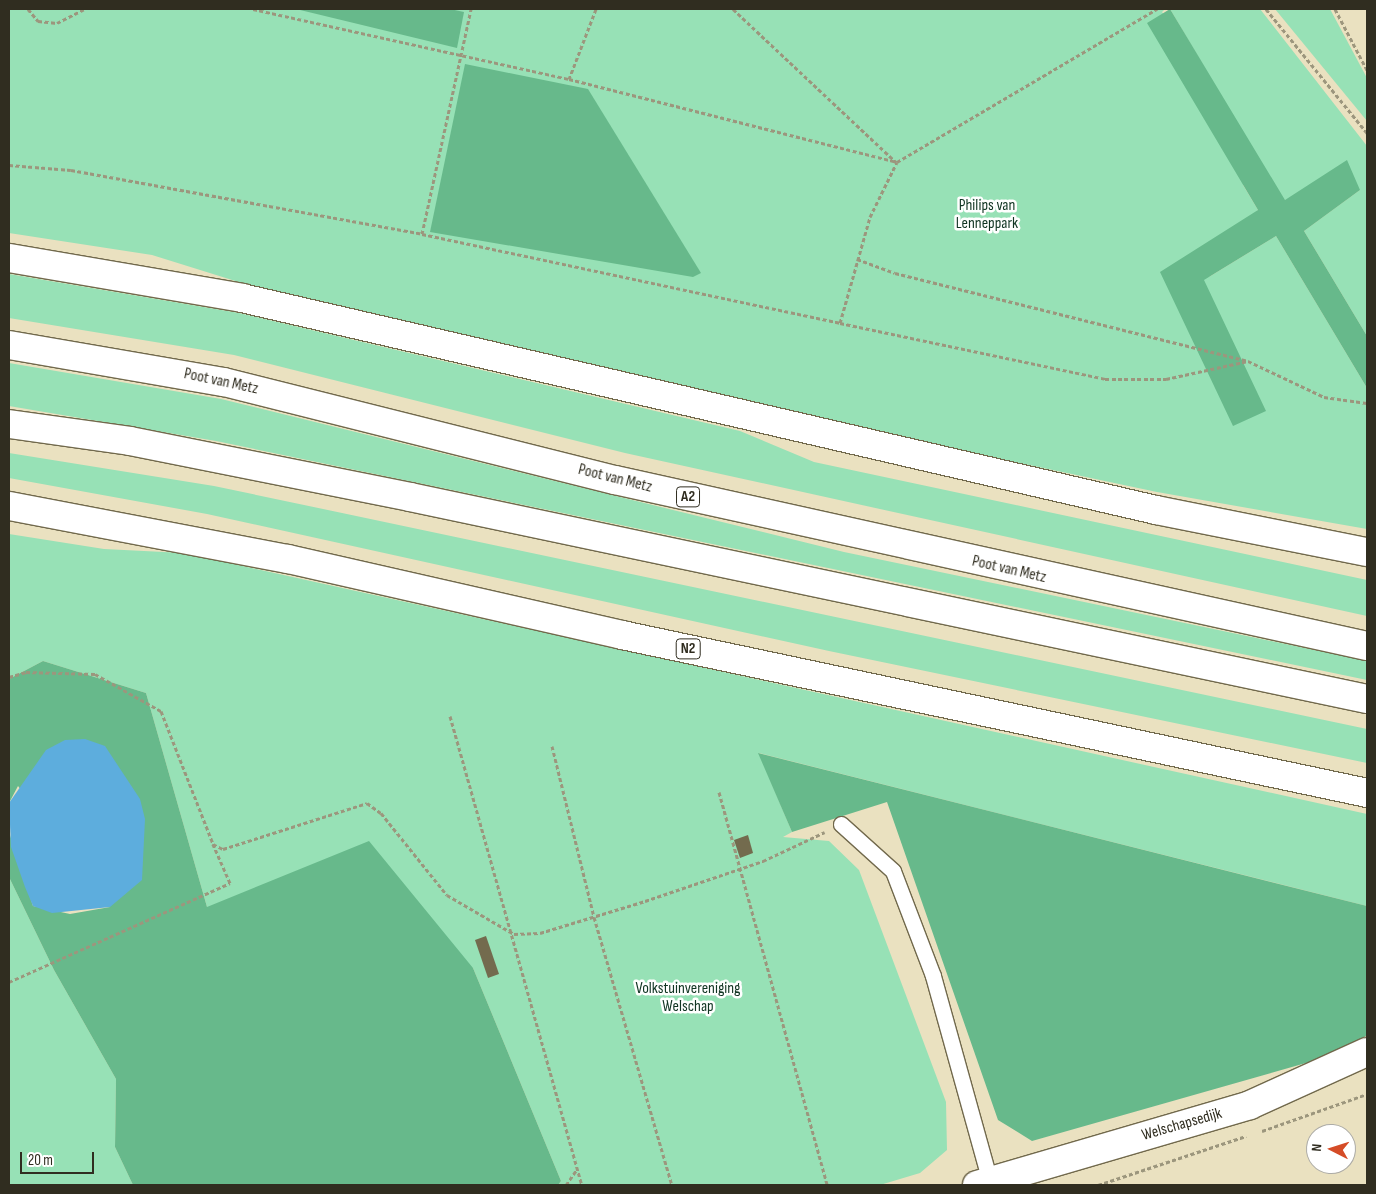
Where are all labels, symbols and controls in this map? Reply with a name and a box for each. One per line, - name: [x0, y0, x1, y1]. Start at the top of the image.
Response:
- park label: Philips van Lenneppark: [956, 196, 1018, 234]
- street label: Poot van Metz: [182, 365, 260, 399]
- street label: Poot van Metz: [576, 461, 654, 497]
- road number: A2: [676, 484, 700, 510]
- street label: Poot van Metz: [970, 552, 1048, 588]
- road number: N2: [676, 636, 700, 662]
- park label: Volkstuinvereniging Welschap: [636, 979, 740, 1017]
- street label: Welschapsedijk: [1140, 1104, 1224, 1146]
- north arrow: [1306, 1124, 1356, 1174]
- scale bar: [22, 1142, 96, 1174]
- text: N: [1308, 1143, 1325, 1152]
- text: 20 m: [28, 1151, 53, 1170]

